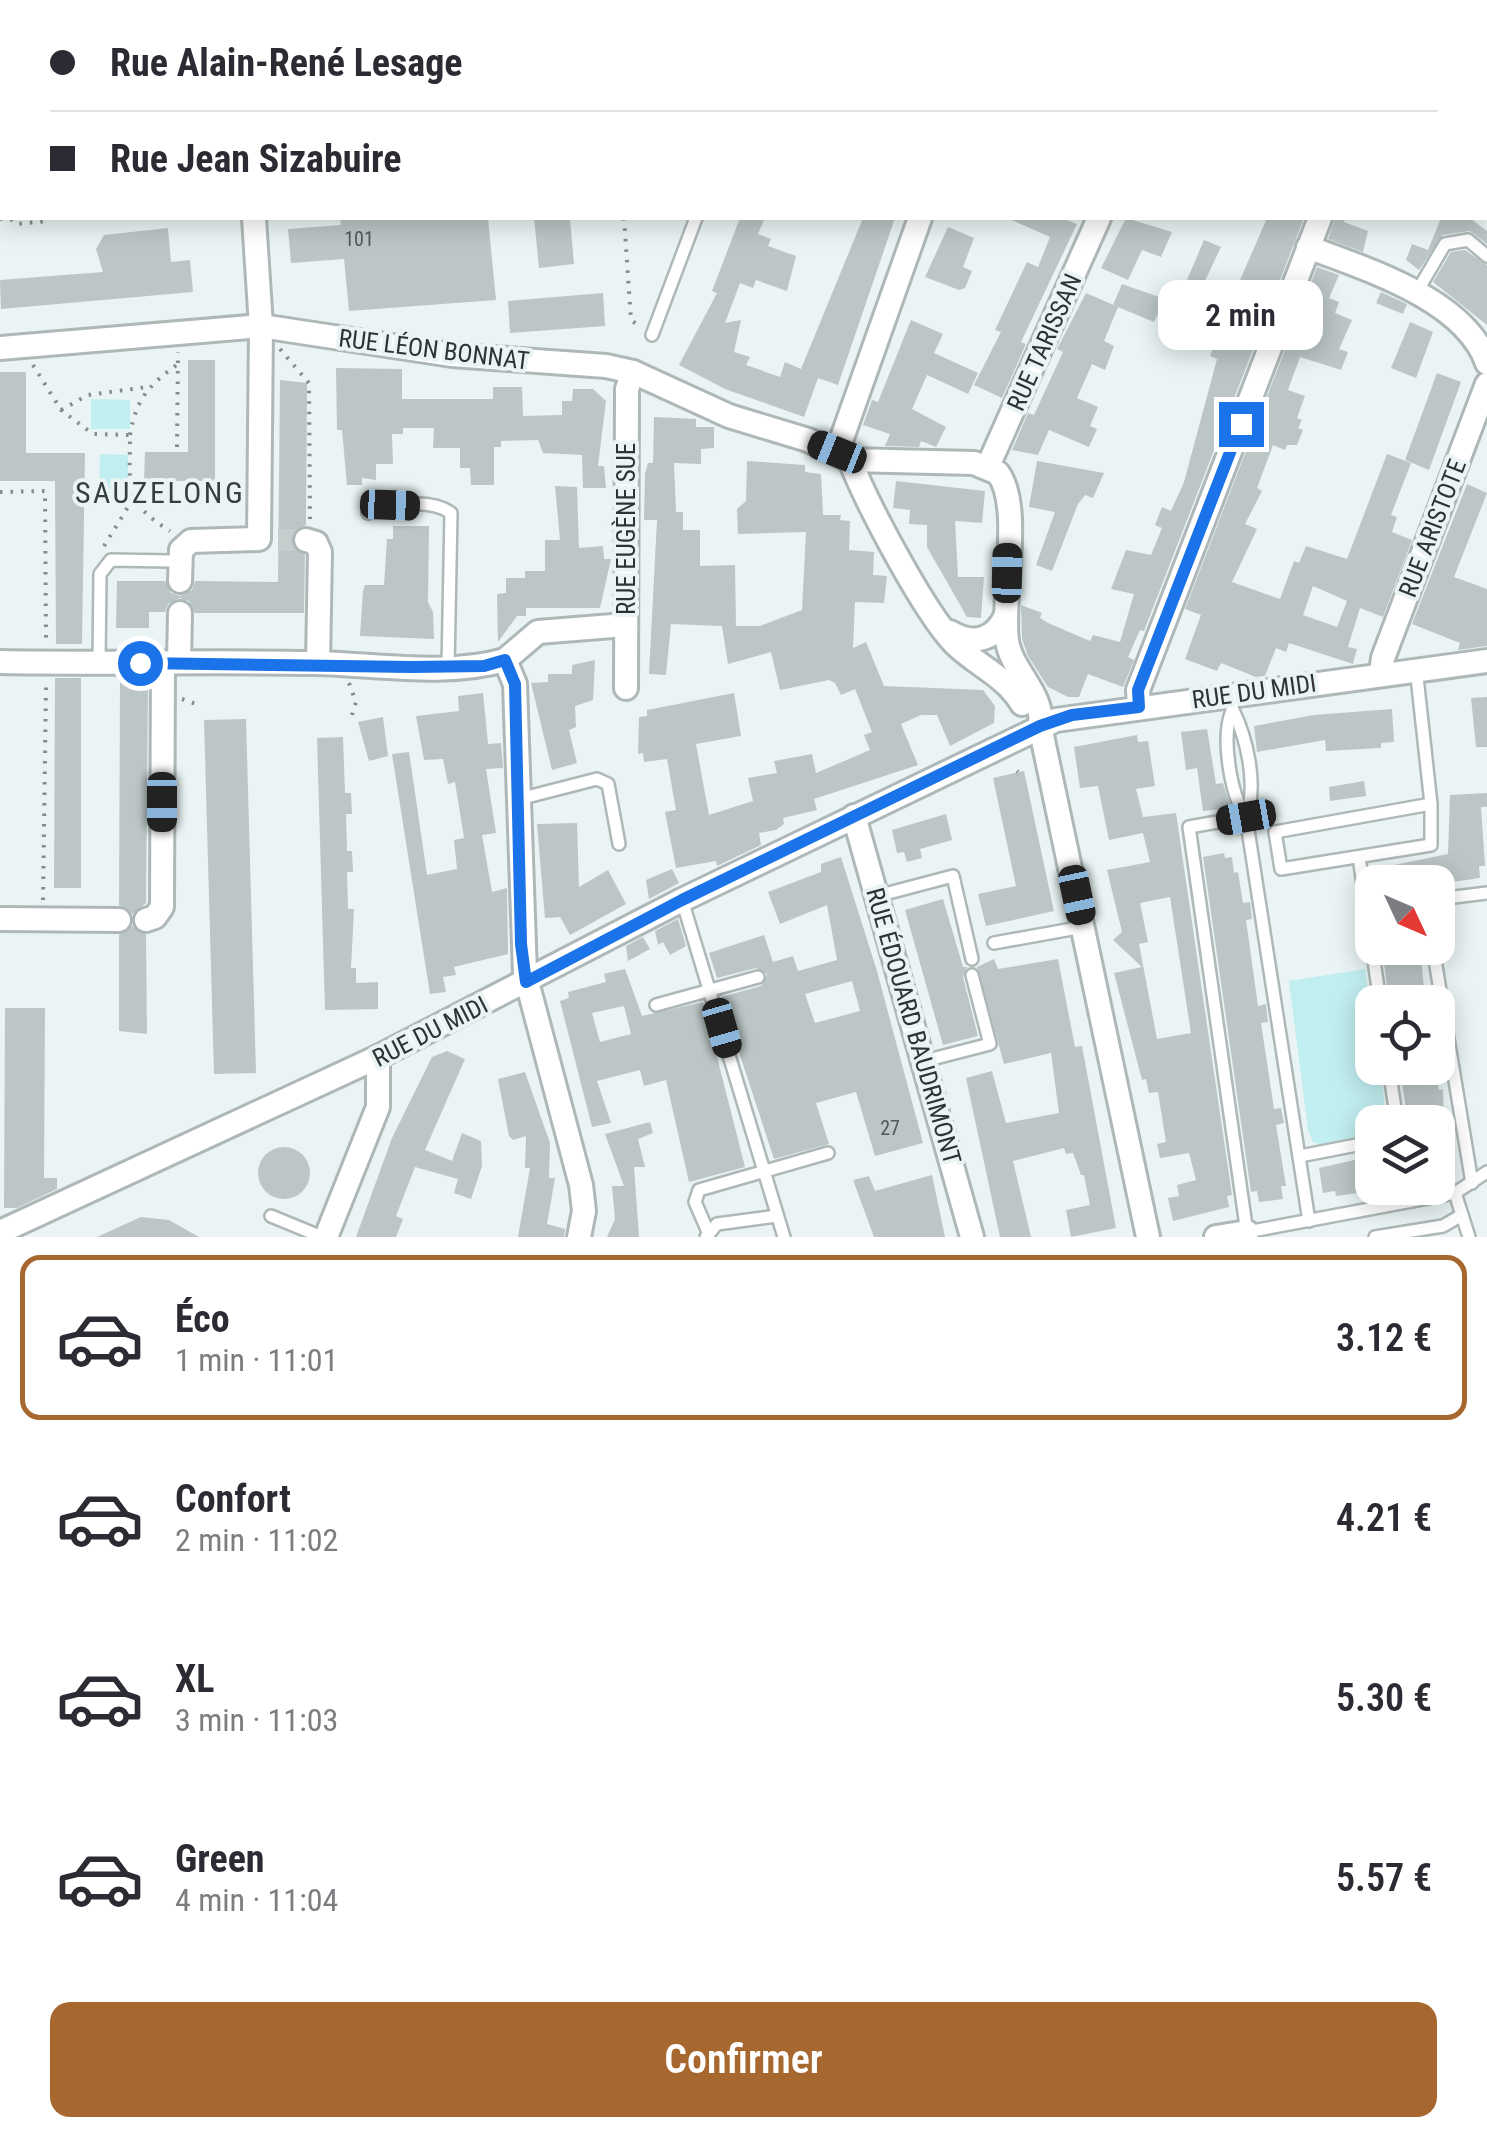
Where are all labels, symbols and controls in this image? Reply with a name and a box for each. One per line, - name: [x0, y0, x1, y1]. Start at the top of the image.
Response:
- text: Rue Alain-René Lesage: [110, 41, 463, 85]
- text: Rue Jean Sizabuire: [110, 137, 401, 181]
- house number: 101: [344, 227, 374, 251]
- street label: RUE TARISSAN: [1001, 269, 1088, 415]
- callout: 2 min: [1158, 279, 1324, 349]
- text: 2 min: [1205, 296, 1276, 334]
- street label: RUE LÉON BONNAT: [337, 322, 531, 376]
- route end: [1219, 402, 1264, 447]
- car: [804, 427, 870, 477]
- street label: RUE EUGÈNE SUE: [611, 443, 641, 615]
- street label: RUE ARISTOTE: [1393, 455, 1472, 601]
- district label: SAUZELONG: [75, 475, 245, 510]
- car: [359, 489, 421, 521]
- car: [991, 543, 1023, 603]
- route start: [118, 641, 163, 686]
- street label: RUE DU MIDI: [1190, 668, 1318, 715]
- car: [147, 772, 177, 832]
- car: [1214, 797, 1278, 837]
- car: [1056, 863, 1098, 927]
- north arrow: [1355, 865, 1455, 965]
- map controls: [1355, 865, 1455, 1205]
- street label: RUE ÉDOUARD BAUDRIMONT: [860, 884, 968, 1168]
- button: locate: [1355, 985, 1455, 1085]
- street label: RUE DU MIDI: [368, 990, 493, 1073]
- car: [699, 995, 745, 1061]
- button: layers: [1355, 1105, 1455, 1205]
- house number: 27: [880, 1116, 900, 1140]
- icon: car: [55, 1293, 145, 1383]
- text: Éco: [175, 1297, 230, 1341]
- text: 3.12 €: [1336, 1316, 1432, 1360]
- text: 1 min · 11:01: [175, 1341, 338, 1379]
- icon: car: [55, 1473, 145, 1563]
- text: Confort: [175, 1477, 291, 1521]
- text: 4.21 €: [1336, 1496, 1432, 1540]
- text: 2 min · 11:02: [175, 1521, 338, 1559]
- icon: car: [55, 1653, 145, 1743]
- text: XL: [175, 1657, 214, 1701]
- text: 5.30 €: [1336, 1676, 1432, 1720]
- text: 3 min · 11:03: [175, 1701, 338, 1739]
- icon: car: [55, 1833, 145, 1923]
- text: Green: [175, 1837, 265, 1881]
- text: 5.57 €: [1336, 1856, 1432, 1900]
- text: 4 min · 11:04: [175, 1881, 338, 1919]
- button: Confirmer: [50, 2002, 1437, 2117]

